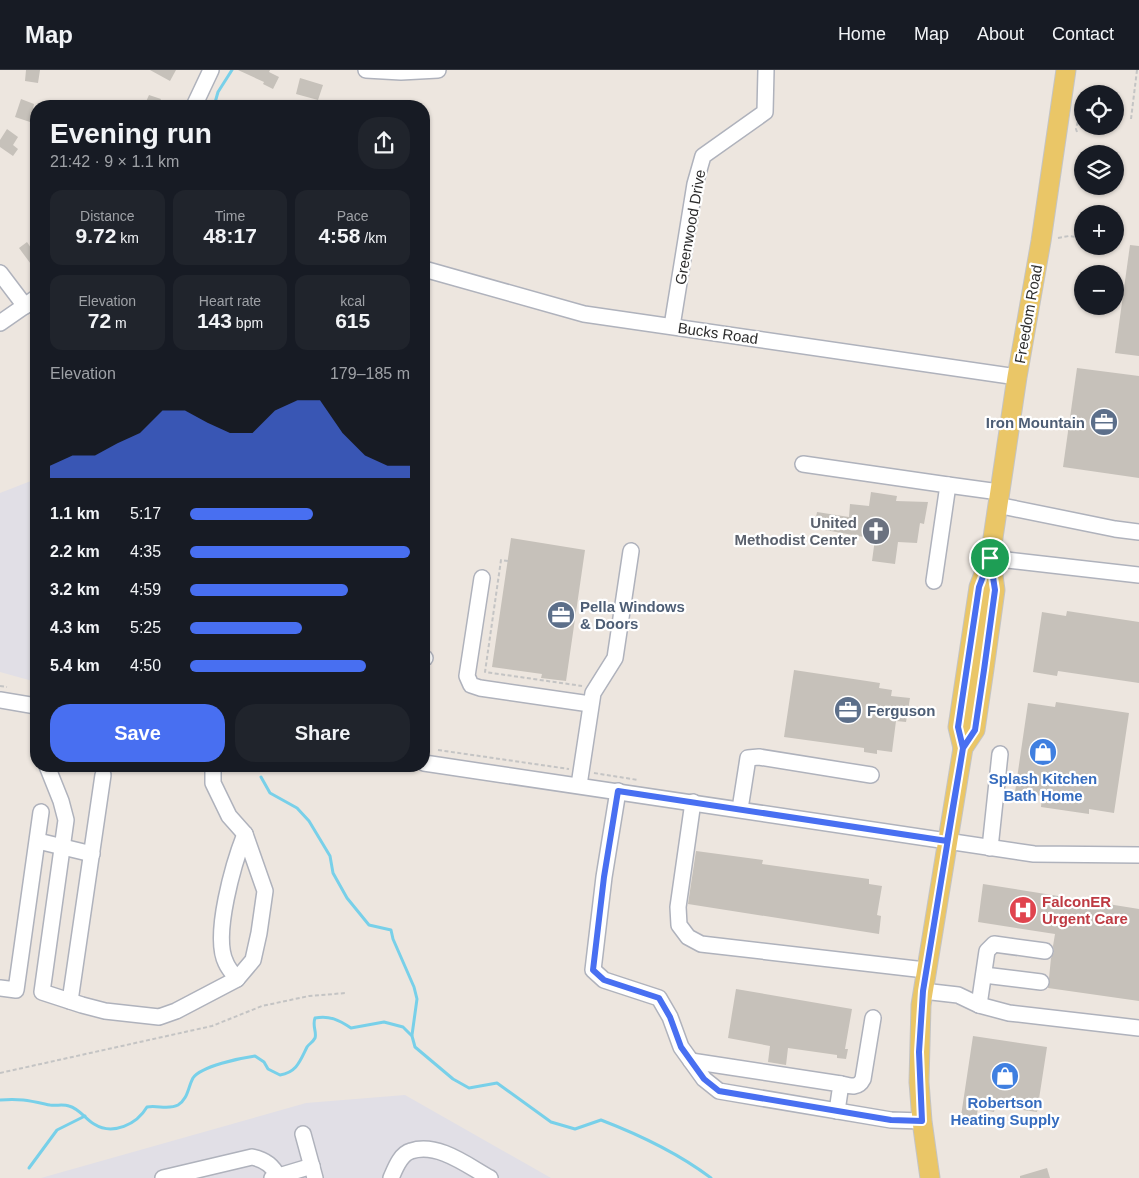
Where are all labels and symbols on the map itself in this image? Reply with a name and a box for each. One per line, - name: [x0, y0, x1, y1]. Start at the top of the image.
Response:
- street label: Greenwood Drive: [671, 168, 709, 286]
- street label: Freedom Road: [1011, 263, 1045, 365]
- street label: Bucks Road: [677, 319, 759, 347]
- office icon: Iron Mountain: [1089, 407, 1119, 437]
- place label: Iron Mountain: [986, 414, 1085, 431]
- place label: United Methodist Center: [734, 514, 857, 548]
- church icon: United Methodist Center: [861, 516, 891, 546]
- pin: [969, 537, 1011, 579]
- place label: Pella Windows & Doors: [580, 598, 685, 632]
- office icon: Pella Windows & Doors: [546, 600, 576, 630]
- office icon: Ferguson: [833, 695, 863, 725]
- place label: Ferguson: [867, 702, 935, 719]
- shop icon: Splash Kitchen Bath Home: [1028, 737, 1058, 767]
- place label: Splash Kitchen Bath Home: [989, 770, 1097, 804]
- place label: FalconER Urgent Care: [1042, 893, 1128, 927]
- hospital icon: FalconER Urgent Care: [1008, 895, 1038, 925]
- shop icon: Robertson Heating Supply: [990, 1061, 1020, 1091]
- place label: Robertson Heating Supply: [950, 1094, 1060, 1128]

